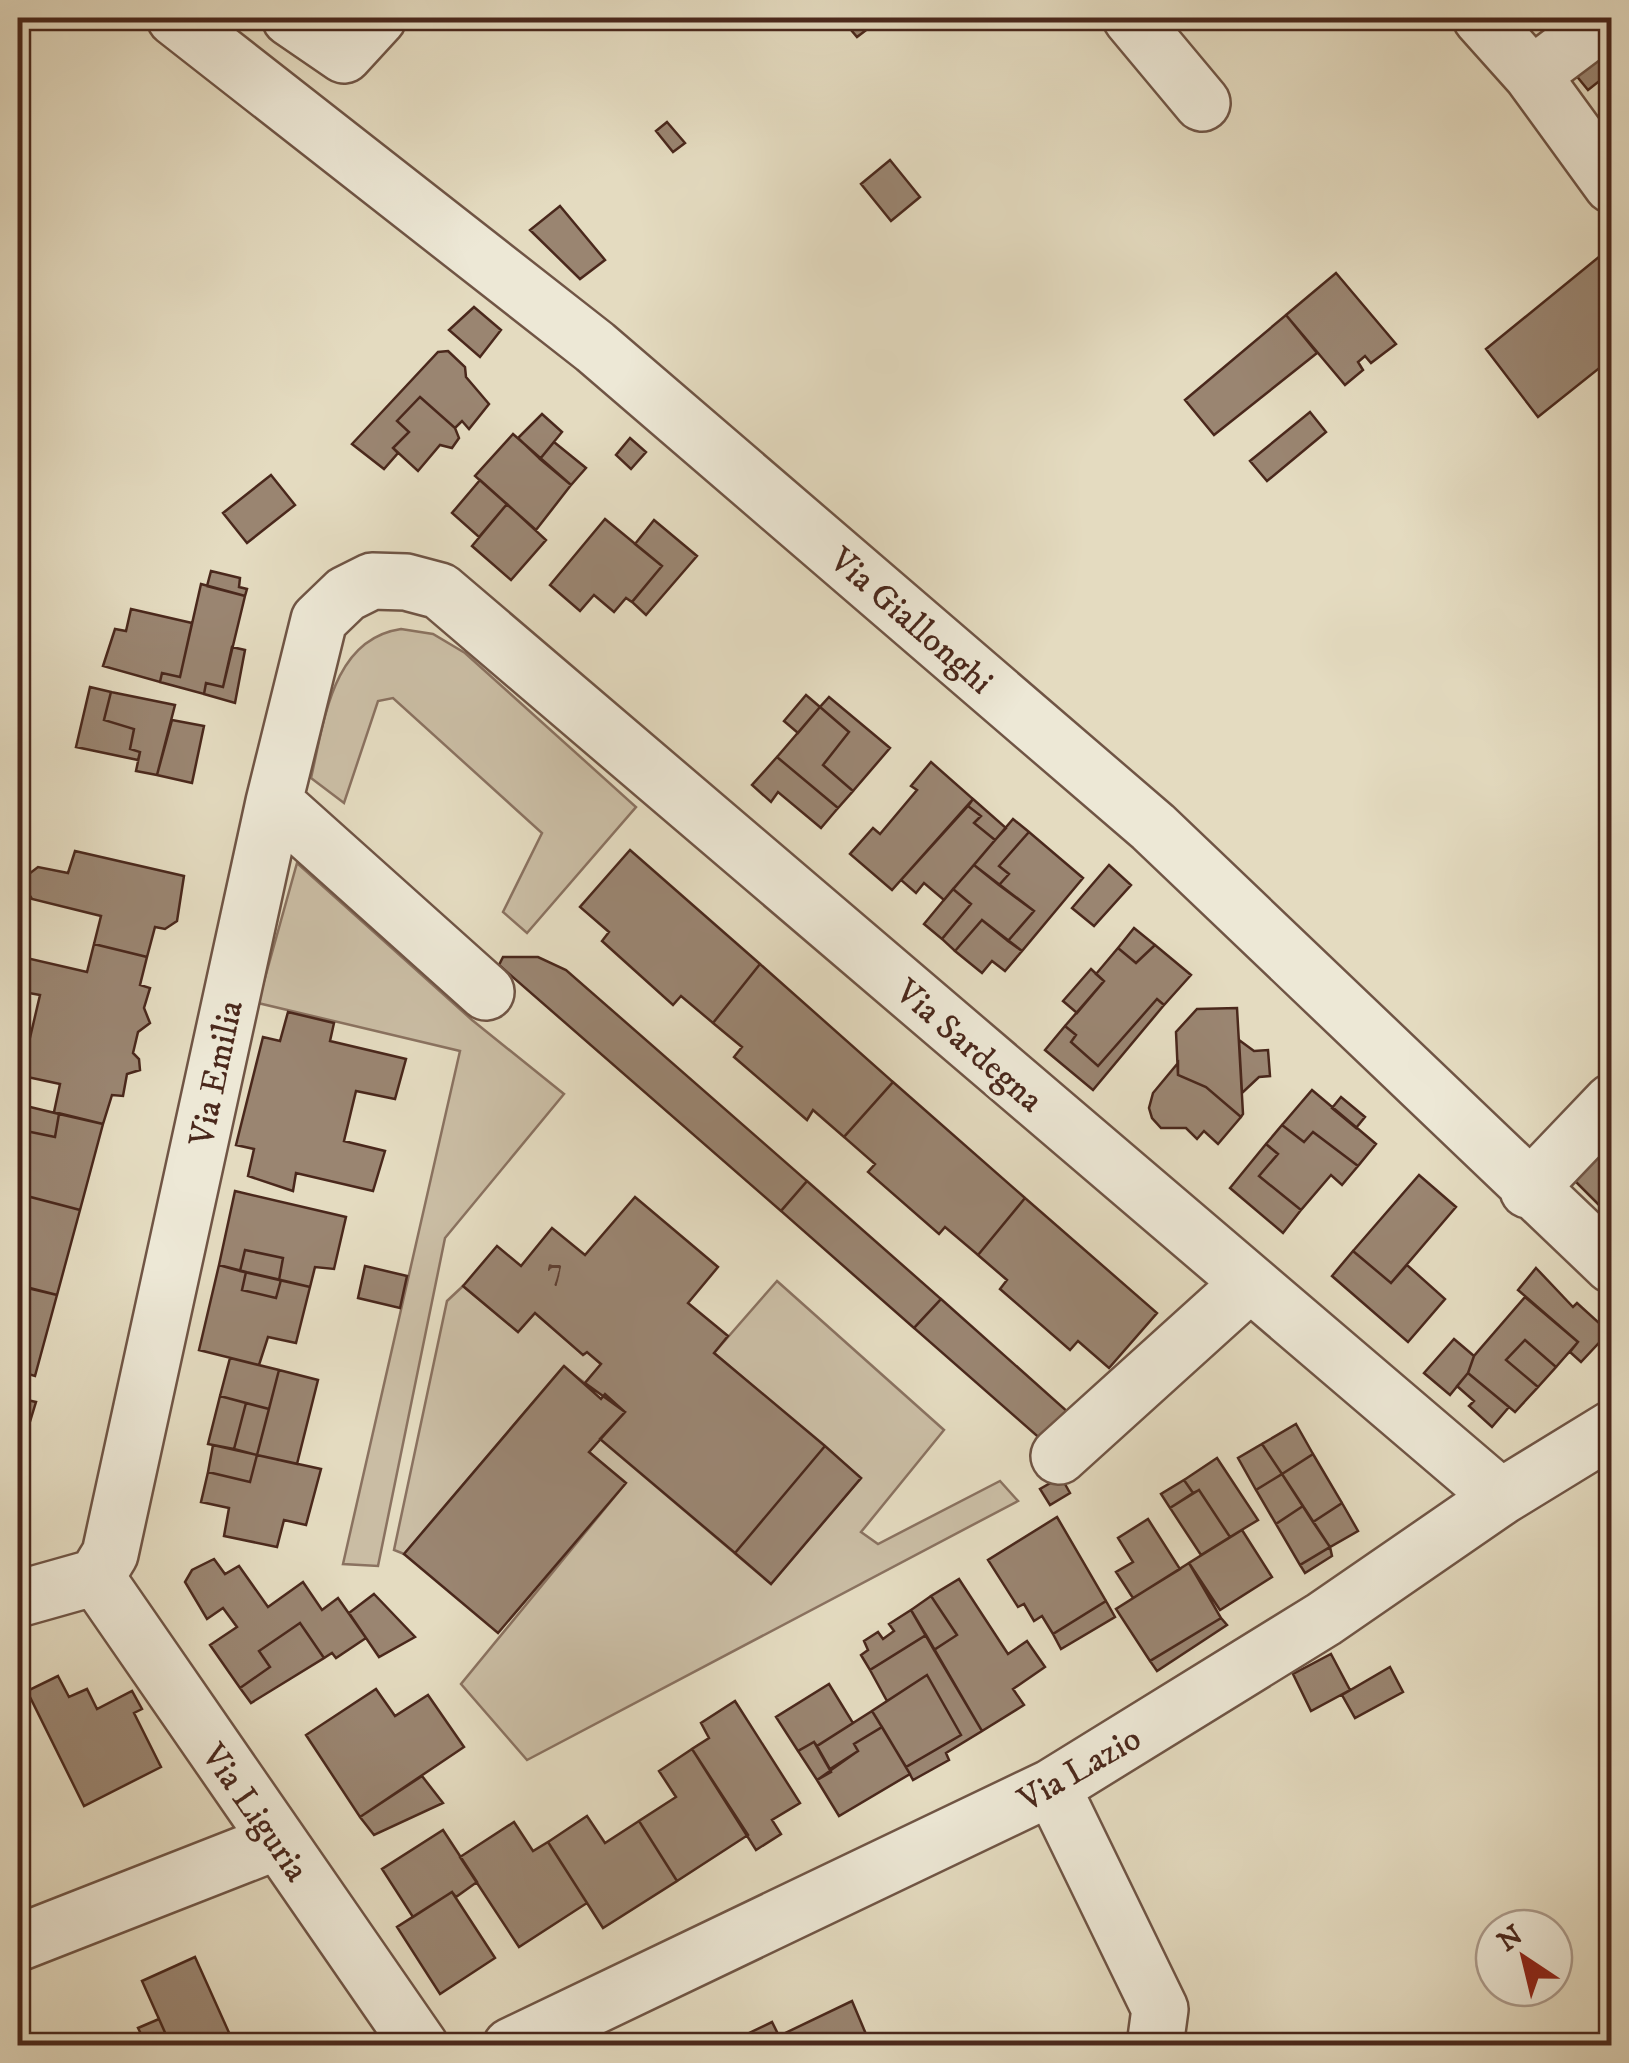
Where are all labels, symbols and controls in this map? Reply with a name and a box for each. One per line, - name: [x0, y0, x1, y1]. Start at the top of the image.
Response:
- street label: Via Giallonghi: [819, 538, 1001, 704]
- street label: Via Sardegna: [885, 970, 1052, 1123]
- street label: Via Emilia: [180, 996, 254, 1151]
- house number: 7: [547, 1252, 563, 1289]
- street label: Via Lazio: [1010, 1717, 1149, 1823]
- street label: Via Liguria: [190, 1735, 318, 1891]
- north arrow: [1474, 1908, 1574, 2008]
- text: N: [1491, 1918, 1530, 1960]

